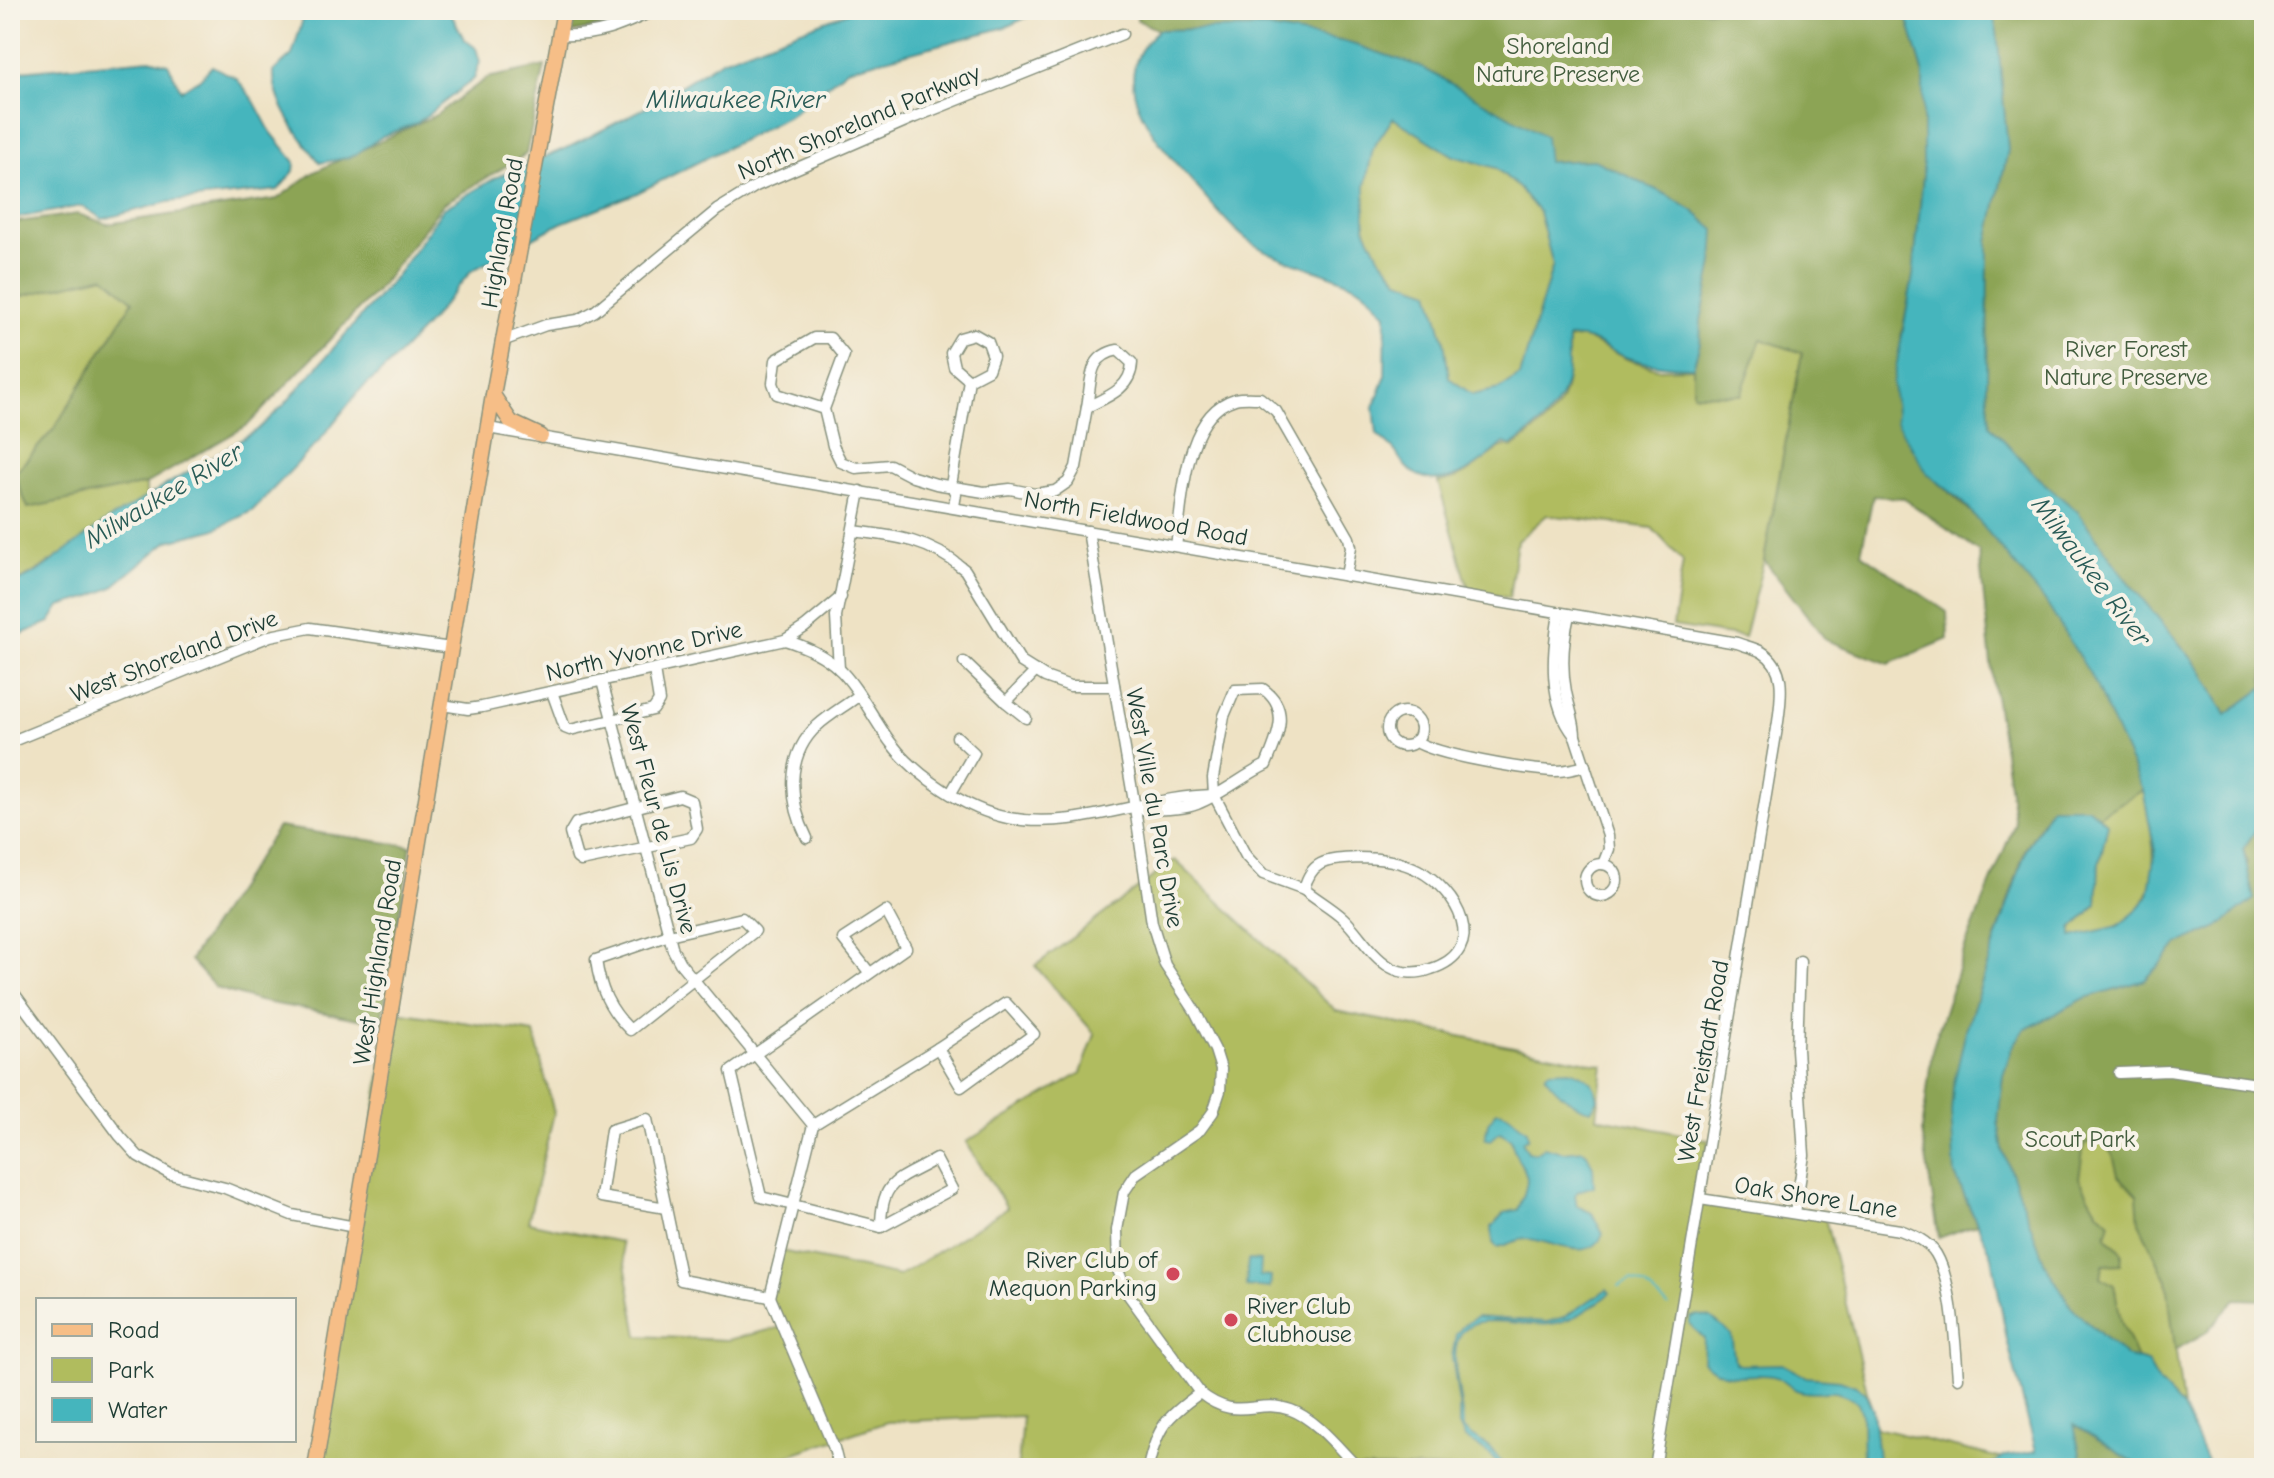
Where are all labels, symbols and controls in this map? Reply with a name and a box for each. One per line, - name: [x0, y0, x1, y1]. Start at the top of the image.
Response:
- park label: Shoreland Nature Preserve: [1476, 32, 1640, 88]
- street label: North Shoreland Parkway: [734, 58, 985, 186]
- water label: Milwaukee River: [646, 85, 827, 115]
- street label: Highland Road: [475, 156, 529, 310]
- park label: River Forest Nature Preserve: [2044, 335, 2208, 391]
- water label: Milwaukee River: [78, 436, 249, 555]
- street label: North Fieldwood Road: [1022, 485, 1250, 551]
- water label: Milwaukee River: [2025, 490, 2158, 653]
- street label: West Shoreland Drive: [67, 604, 281, 708]
- street label: North Yvonne Drive: [543, 615, 745, 687]
- street label: West Ville du Parc Drive: [1120, 686, 1190, 930]
- street label: West Fleur de Lis Drive: [615, 701, 703, 937]
- street label: West Highland Road: [347, 857, 407, 1067]
- street label: West Freistadt Road: [1671, 958, 1735, 1164]
- park label: Scout Park: [2025, 1125, 2136, 1153]
- street label: Oak Shore Lane: [1733, 1170, 1899, 1224]
- place label: River Club of Mequon Parking: [989, 1246, 1158, 1302]
- marker: River Club of Mequon Parking: [1164, 1265, 1182, 1283]
- place label: River Club Clubhouse: [1247, 1292, 1352, 1348]
- legend: [36, 1298, 296, 1442]
- marker: River Club Clubhouse: [1222, 1311, 1240, 1329]
- text: Road: [108, 1316, 160, 1344]
- text: Park: [108, 1356, 154, 1384]
- text: Water: [108, 1396, 168, 1424]

